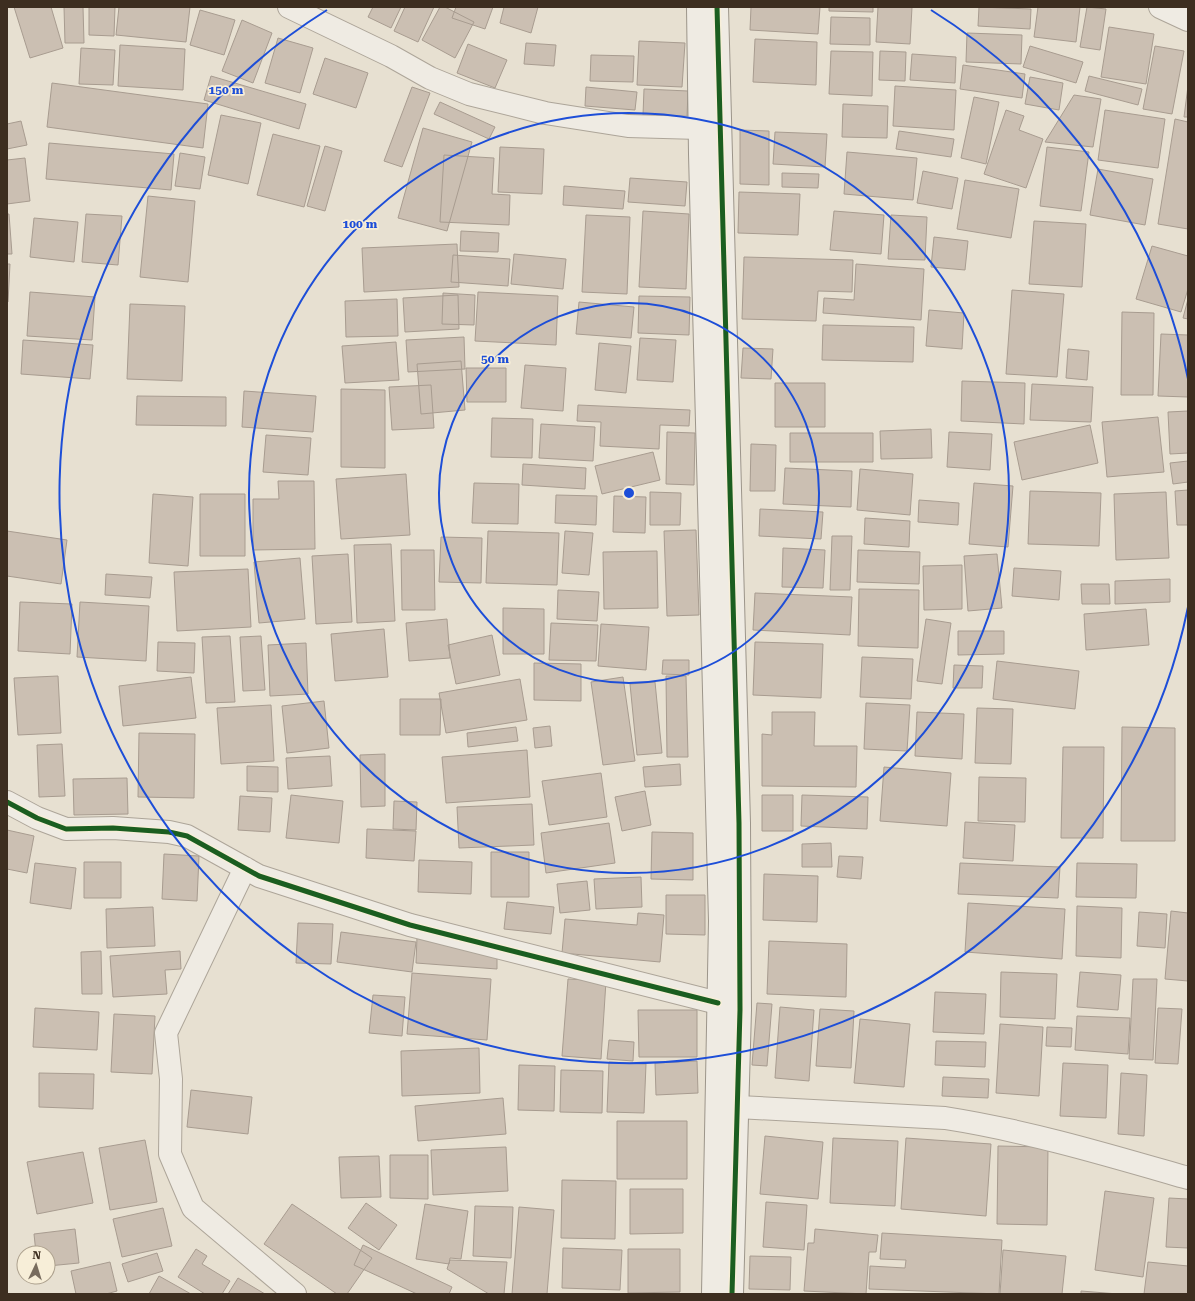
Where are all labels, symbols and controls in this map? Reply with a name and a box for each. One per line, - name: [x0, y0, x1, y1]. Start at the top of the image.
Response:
- text: 150 m: [209, 83, 244, 97]
- text: 100 m: [343, 217, 378, 231]
- text: 50 m: [481, 352, 509, 366]
- centre of rings: [622, 486, 636, 500]
- north arrow: [16, 1245, 56, 1285]
- text: N: [32, 1249, 42, 1262]

